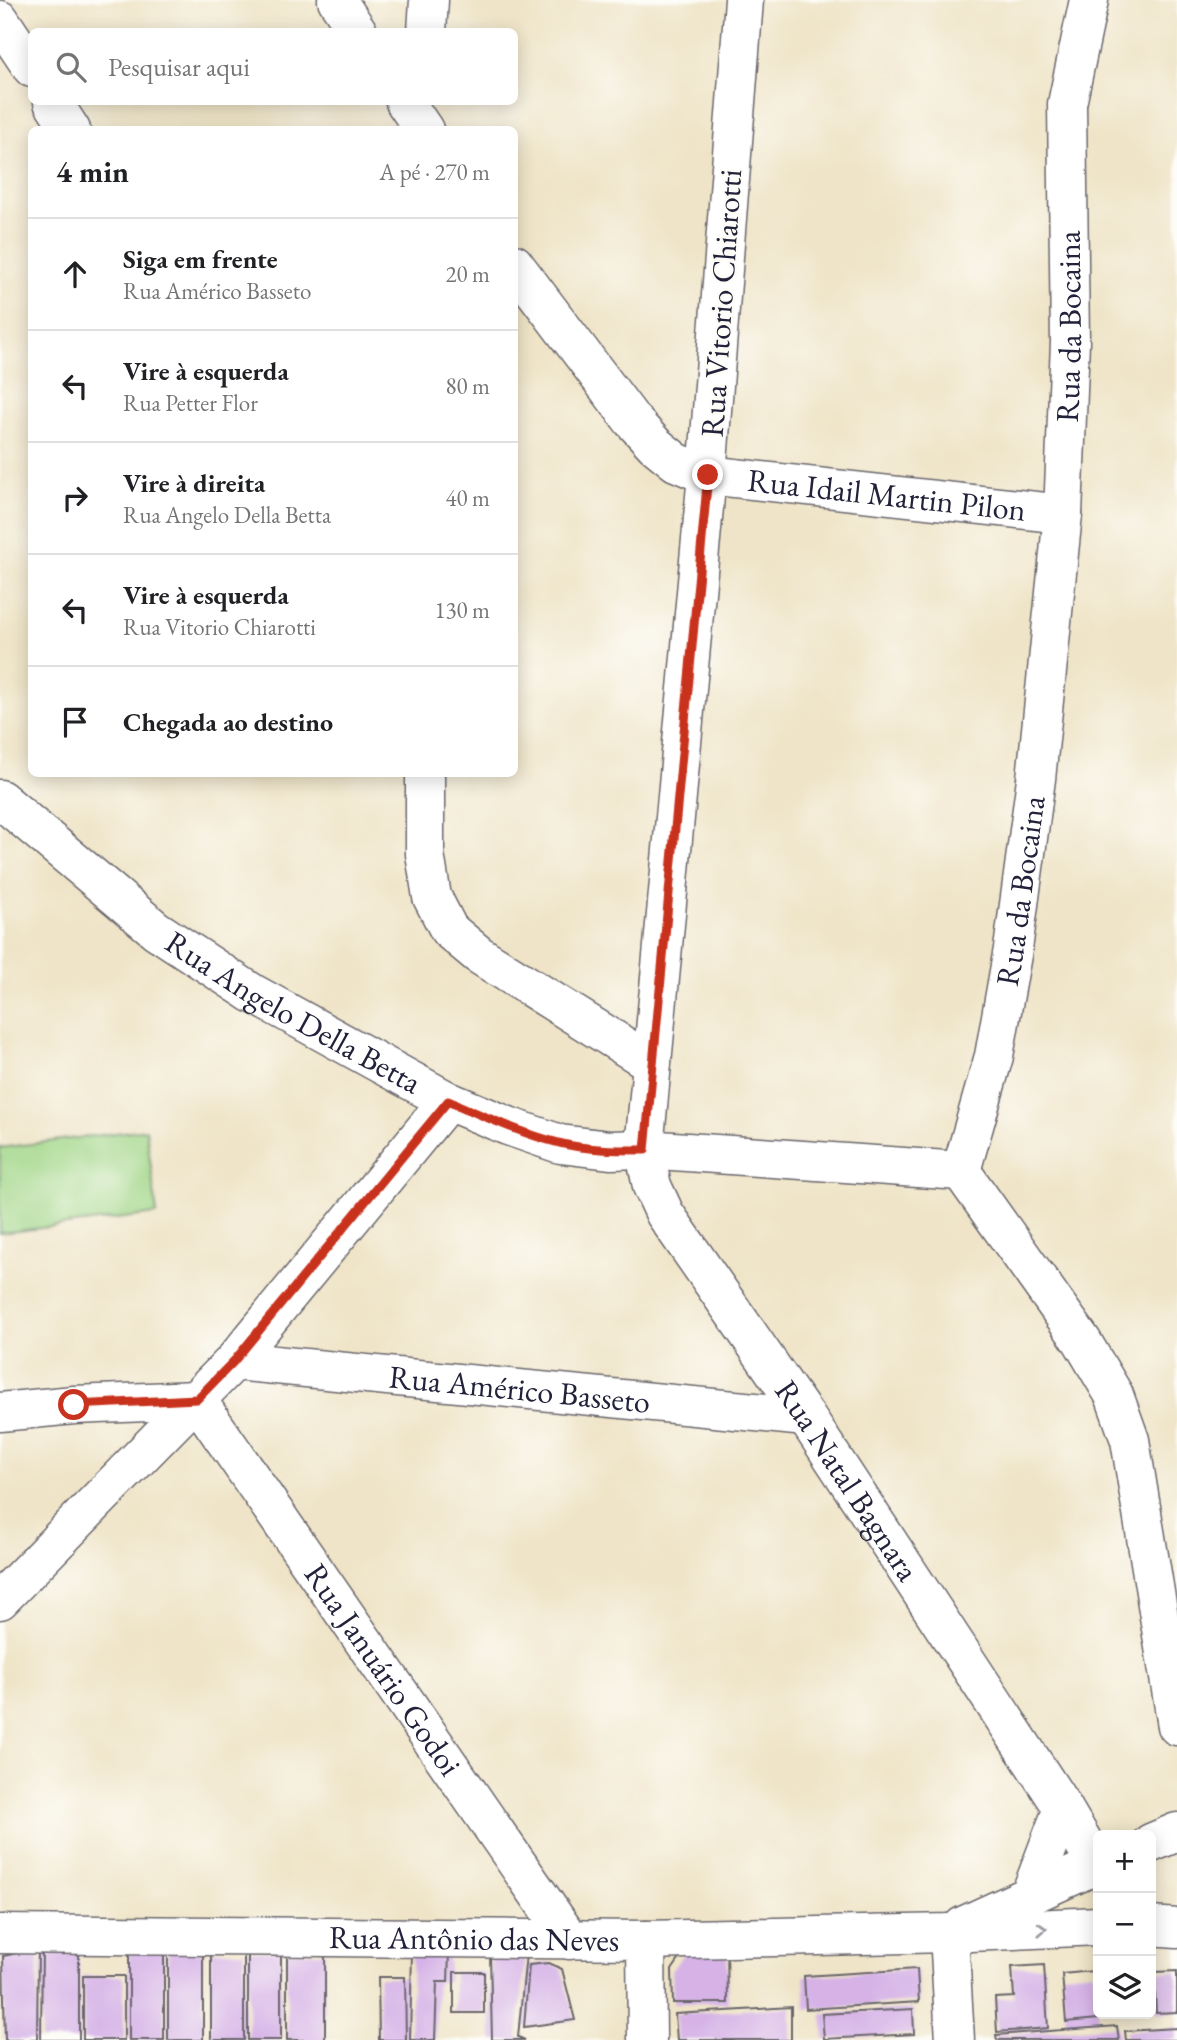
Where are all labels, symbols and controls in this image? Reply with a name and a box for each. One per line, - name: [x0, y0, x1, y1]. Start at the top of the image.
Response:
- search box: [28, 28, 518, 105]
- icon: search: [52, 48, 90, 86]
- text: Pesquisar aqui: [108, 50, 250, 84]
- text: 4 min: [56, 152, 129, 191]
- text: A pé · 270 m: [379, 157, 490, 187]
- street label: Rua Vitorio Chiarotti: [691, 167, 751, 438]
- street label: Rua da Bocaina: [1046, 230, 1091, 423]
- text: Siga em frente: [123, 242, 278, 276]
- icon: ahead: [56, 255, 94, 293]
- text: 20 m: [445, 259, 490, 289]
- text: Rua Américo Basseto: [123, 276, 311, 306]
- text: Vire à esquerda: [123, 354, 289, 388]
- icon: left: [56, 367, 94, 405]
- text: 80 m: [445, 371, 490, 401]
- text: Rua Petter Flor: [123, 388, 258, 418]
- route end: [692, 459, 723, 490]
- street label: Rua Idail Martin Pilon: [745, 459, 1028, 531]
- text: Vire à direita: [123, 466, 265, 500]
- icon: right: [56, 479, 94, 517]
- text: 40 m: [445, 483, 490, 513]
- text: Rua Angelo Della Betta: [123, 500, 331, 530]
- text: Vire à esquerda: [123, 578, 289, 612]
- icon: left: [56, 591, 94, 629]
- text: 130 m: [434, 595, 490, 625]
- text: Rua Vitorio Chiarotti: [123, 612, 316, 642]
- icon: arrive: [56, 703, 94, 741]
- text: Chegada ao destino: [123, 705, 333, 739]
- street label: Rua da Bocaina: [986, 793, 1055, 989]
- street label: Rua Angelo Della Betta: [157, 921, 429, 1103]
- street label: Rua Américo Basseto: [387, 1355, 652, 1423]
- street label: Rua Natal Bagnara: [766, 1372, 929, 1589]
- route start: [58, 1389, 89, 1420]
- street label: Rua Januário Godoi: [295, 1555, 471, 1784]
- map controls: [1093, 1830, 1156, 2019]
- button: +: [1093, 1830, 1156, 1893]
- button: −: [1093, 1893, 1156, 1956]
- street label: Rua Antônio das Neves: [329, 1916, 619, 1961]
- one-way arrow: [1036, 1922, 1047, 1937]
- button: layers: [1093, 1956, 1156, 2019]

